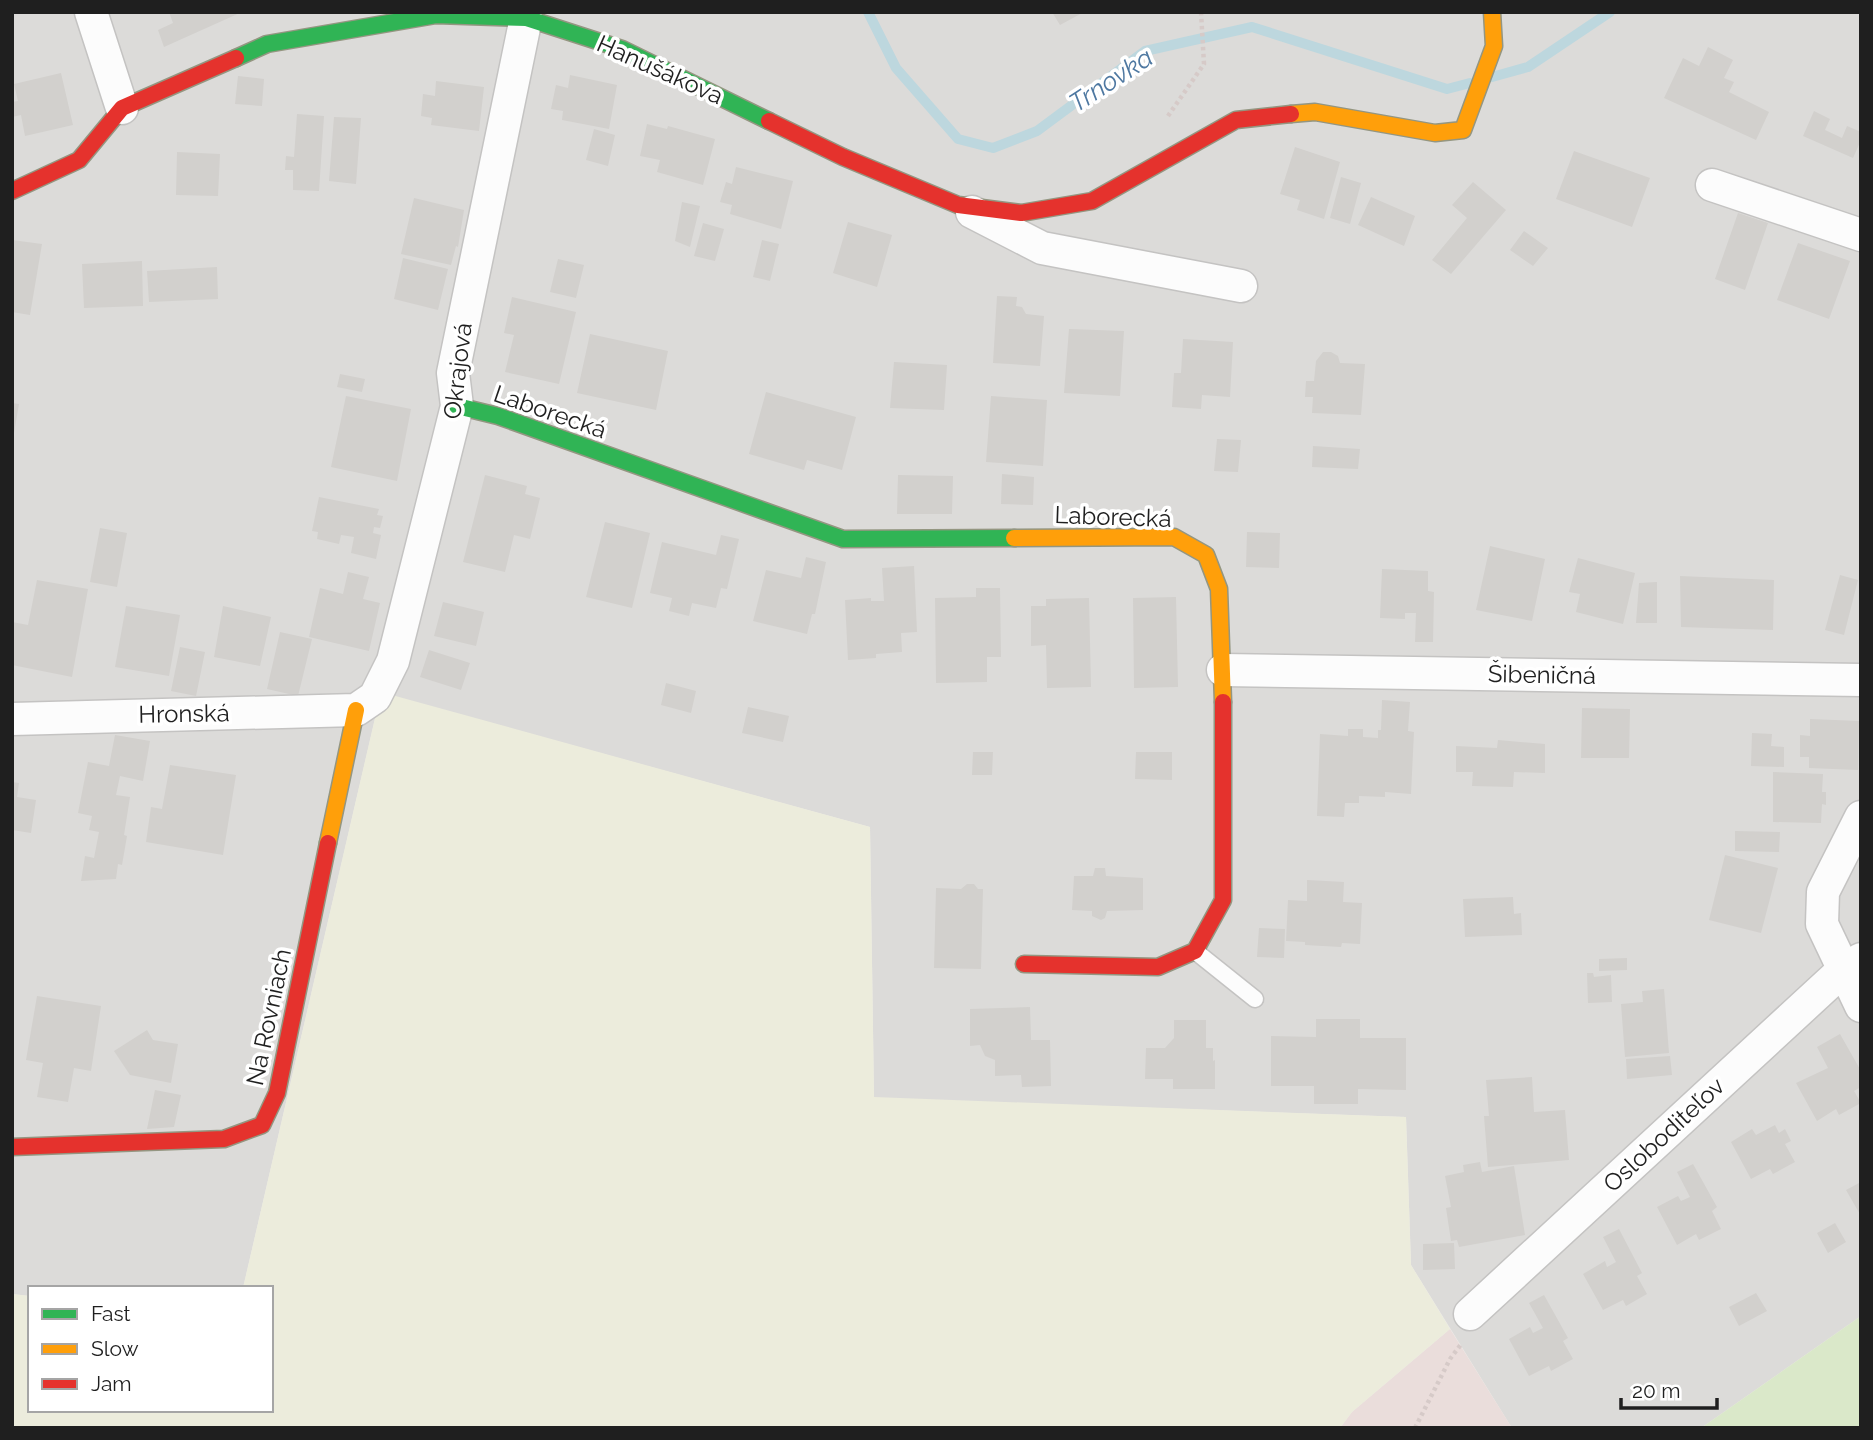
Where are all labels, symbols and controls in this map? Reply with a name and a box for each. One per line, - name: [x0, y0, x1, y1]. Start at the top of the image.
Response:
- street label: Hanušákova: [593, 29, 728, 110]
- water label: Trnovka: [1064, 42, 1158, 118]
- street label: Okrajová: [437, 321, 478, 421]
- street label: Laborecká: [490, 379, 610, 444]
- street label: Laborecká: [1054, 500, 1172, 533]
- street label: Šibeničná: [1488, 658, 1596, 690]
- street label: Hronská: [138, 698, 230, 729]
- street label: Na Rovniach: [240, 946, 297, 1088]
- street label: Osloboditeľov: [1597, 1071, 1730, 1198]
- legend: [28, 1286, 273, 1412]
- text: Fast: [91, 1301, 131, 1326]
- text: Slow: [91, 1336, 139, 1361]
- scale bar: [1621, 1366, 1717, 1410]
- text: Jam: [91, 1371, 132, 1396]
- text: 20 m: [1632, 1378, 1680, 1403]

